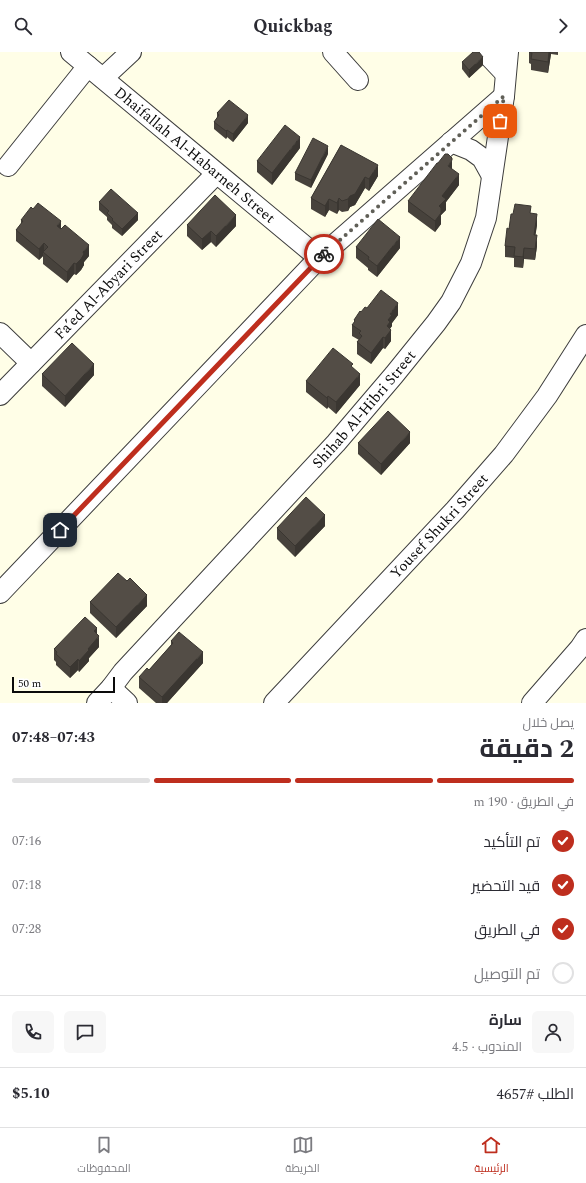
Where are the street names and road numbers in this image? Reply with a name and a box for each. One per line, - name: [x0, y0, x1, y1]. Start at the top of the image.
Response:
- street label: Dhaifallah Al-Habarneh Street: [109, 81, 281, 229]
- street label: Fa’ed Al-Abyari Street: [49, 224, 168, 345]
- street label: Shihab Al-Hibri Street: [306, 345, 421, 474]
- street label: Yousef Shukri Street: [385, 468, 494, 584]

